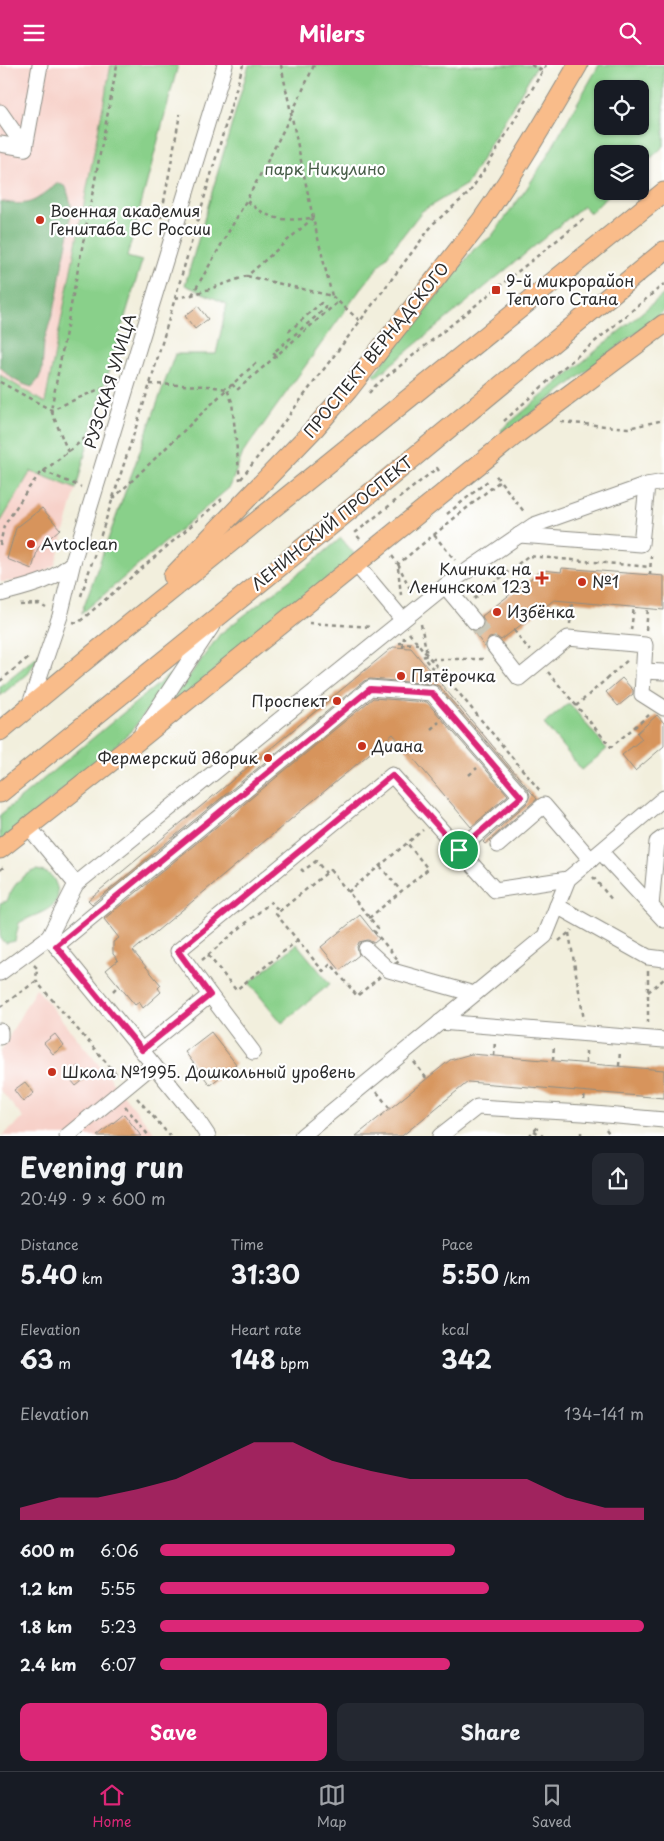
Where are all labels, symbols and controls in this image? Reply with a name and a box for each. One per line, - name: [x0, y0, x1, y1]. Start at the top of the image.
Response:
- text: Milers: [299, 16, 365, 49]
- icon: menu: [20, 19, 48, 47]
- icon: search: [616, 19, 644, 47]
- map controls: [594, 80, 649, 200]
- button: locate: [594, 80, 649, 135]
- button: layers: [594, 145, 649, 200]
- park label: парк Никулино: [264, 156, 386, 180]
- place label: Военная академия Генштаба ВС России: [50, 198, 211, 240]
- marker: Военная академия Генштаба ВС России: [34, 214, 46, 226]
- street label: ПРОСПЕКТ ВЕРНАДСКОГО: [297, 257, 454, 442]
- place label: 9-й микрорайон Теплого Стана: [506, 268, 634, 310]
- marker: 9-й микрорайон Теплого Стана: [490, 284, 502, 296]
- street label: РУЗСКАЯ УЛИЦА: [77, 310, 141, 451]
- street label: ЛЕНИНСКИЙ ПРОСПЕКТ: [245, 449, 417, 595]
- place label: Avtoclean: [41, 531, 118, 555]
- marker: Avtoclean: [25, 538, 37, 550]
- place label: Клиника на Ленинском 123: [409, 556, 531, 598]
- place label: №1: [592, 569, 619, 593]
- marker: Клиника на Ленинском 123: [535, 571, 549, 585]
- marker: №1: [576, 576, 588, 588]
- place label: Избёнка: [507, 599, 575, 623]
- marker: Избёнка: [491, 606, 503, 618]
- place label: Пятёрочка: [411, 663, 496, 687]
- marker: Пятёрочка: [395, 670, 407, 682]
- place label: Проспект: [252, 688, 327, 712]
- marker: Проспект: [331, 695, 343, 707]
- place label: Диана: [371, 733, 423, 757]
- marker: Диана: [356, 740, 368, 752]
- place label: Фермерский дворик: [98, 745, 258, 769]
- marker: Фермерский дворик: [262, 752, 274, 764]
- pin: [438, 829, 480, 871]
- icon: arrive: [445, 836, 473, 864]
- place label: Школа №1995. Дошкольный уровень: [62, 1059, 355, 1083]
- marker: Школа №1995. Дошкольный уровень: [46, 1066, 58, 1078]
- text: Evening run: [20, 1145, 184, 1188]
- button: share: [592, 1153, 644, 1205]
- text: 20:49 · 9 × 600 m: [20, 1186, 166, 1210]
- text: Distance: [20, 1234, 79, 1255]
- text: Time: [231, 1234, 264, 1255]
- text: Pace: [441, 1234, 473, 1255]
- text: 5.40: [20, 1255, 77, 1293]
- text: 31:30: [231, 1255, 300, 1293]
- text: 5:50: [441, 1255, 499, 1293]
- text: km: [77, 1268, 103, 1289]
- text: /km: [499, 1268, 530, 1289]
- text: Elevation: [20, 1319, 80, 1340]
- text: Heart rate: [231, 1319, 301, 1340]
- text: kcal: [441, 1319, 469, 1340]
- text: 63: [20, 1340, 54, 1378]
- text: 148: [231, 1340, 276, 1378]
- text: 342: [441, 1340, 492, 1378]
- text: m: [54, 1353, 71, 1374]
- text: bpm: [276, 1353, 309, 1374]
- text: Elevation: [20, 1401, 89, 1425]
- text: 134–141 m: [564, 1401, 644, 1425]
- text: 600 m: [20, 1538, 74, 1562]
- text: 6:06: [100, 1538, 139, 1562]
- text: 1.2 km: [20, 1576, 73, 1600]
- text: 5:55: [100, 1576, 135, 1600]
- text: 1.8 km: [20, 1614, 72, 1638]
- text: 5:23: [100, 1614, 137, 1638]
- text: 2.4 km: [20, 1652, 76, 1676]
- text: 6:07: [100, 1652, 136, 1676]
- button: Save: [20, 1703, 327, 1761]
- button: Share: [337, 1703, 644, 1761]
- tab: Home: [93, 1781, 131, 1832]
- tab: Map: [317, 1781, 347, 1832]
- tab: Saved: [532, 1781, 571, 1832]

